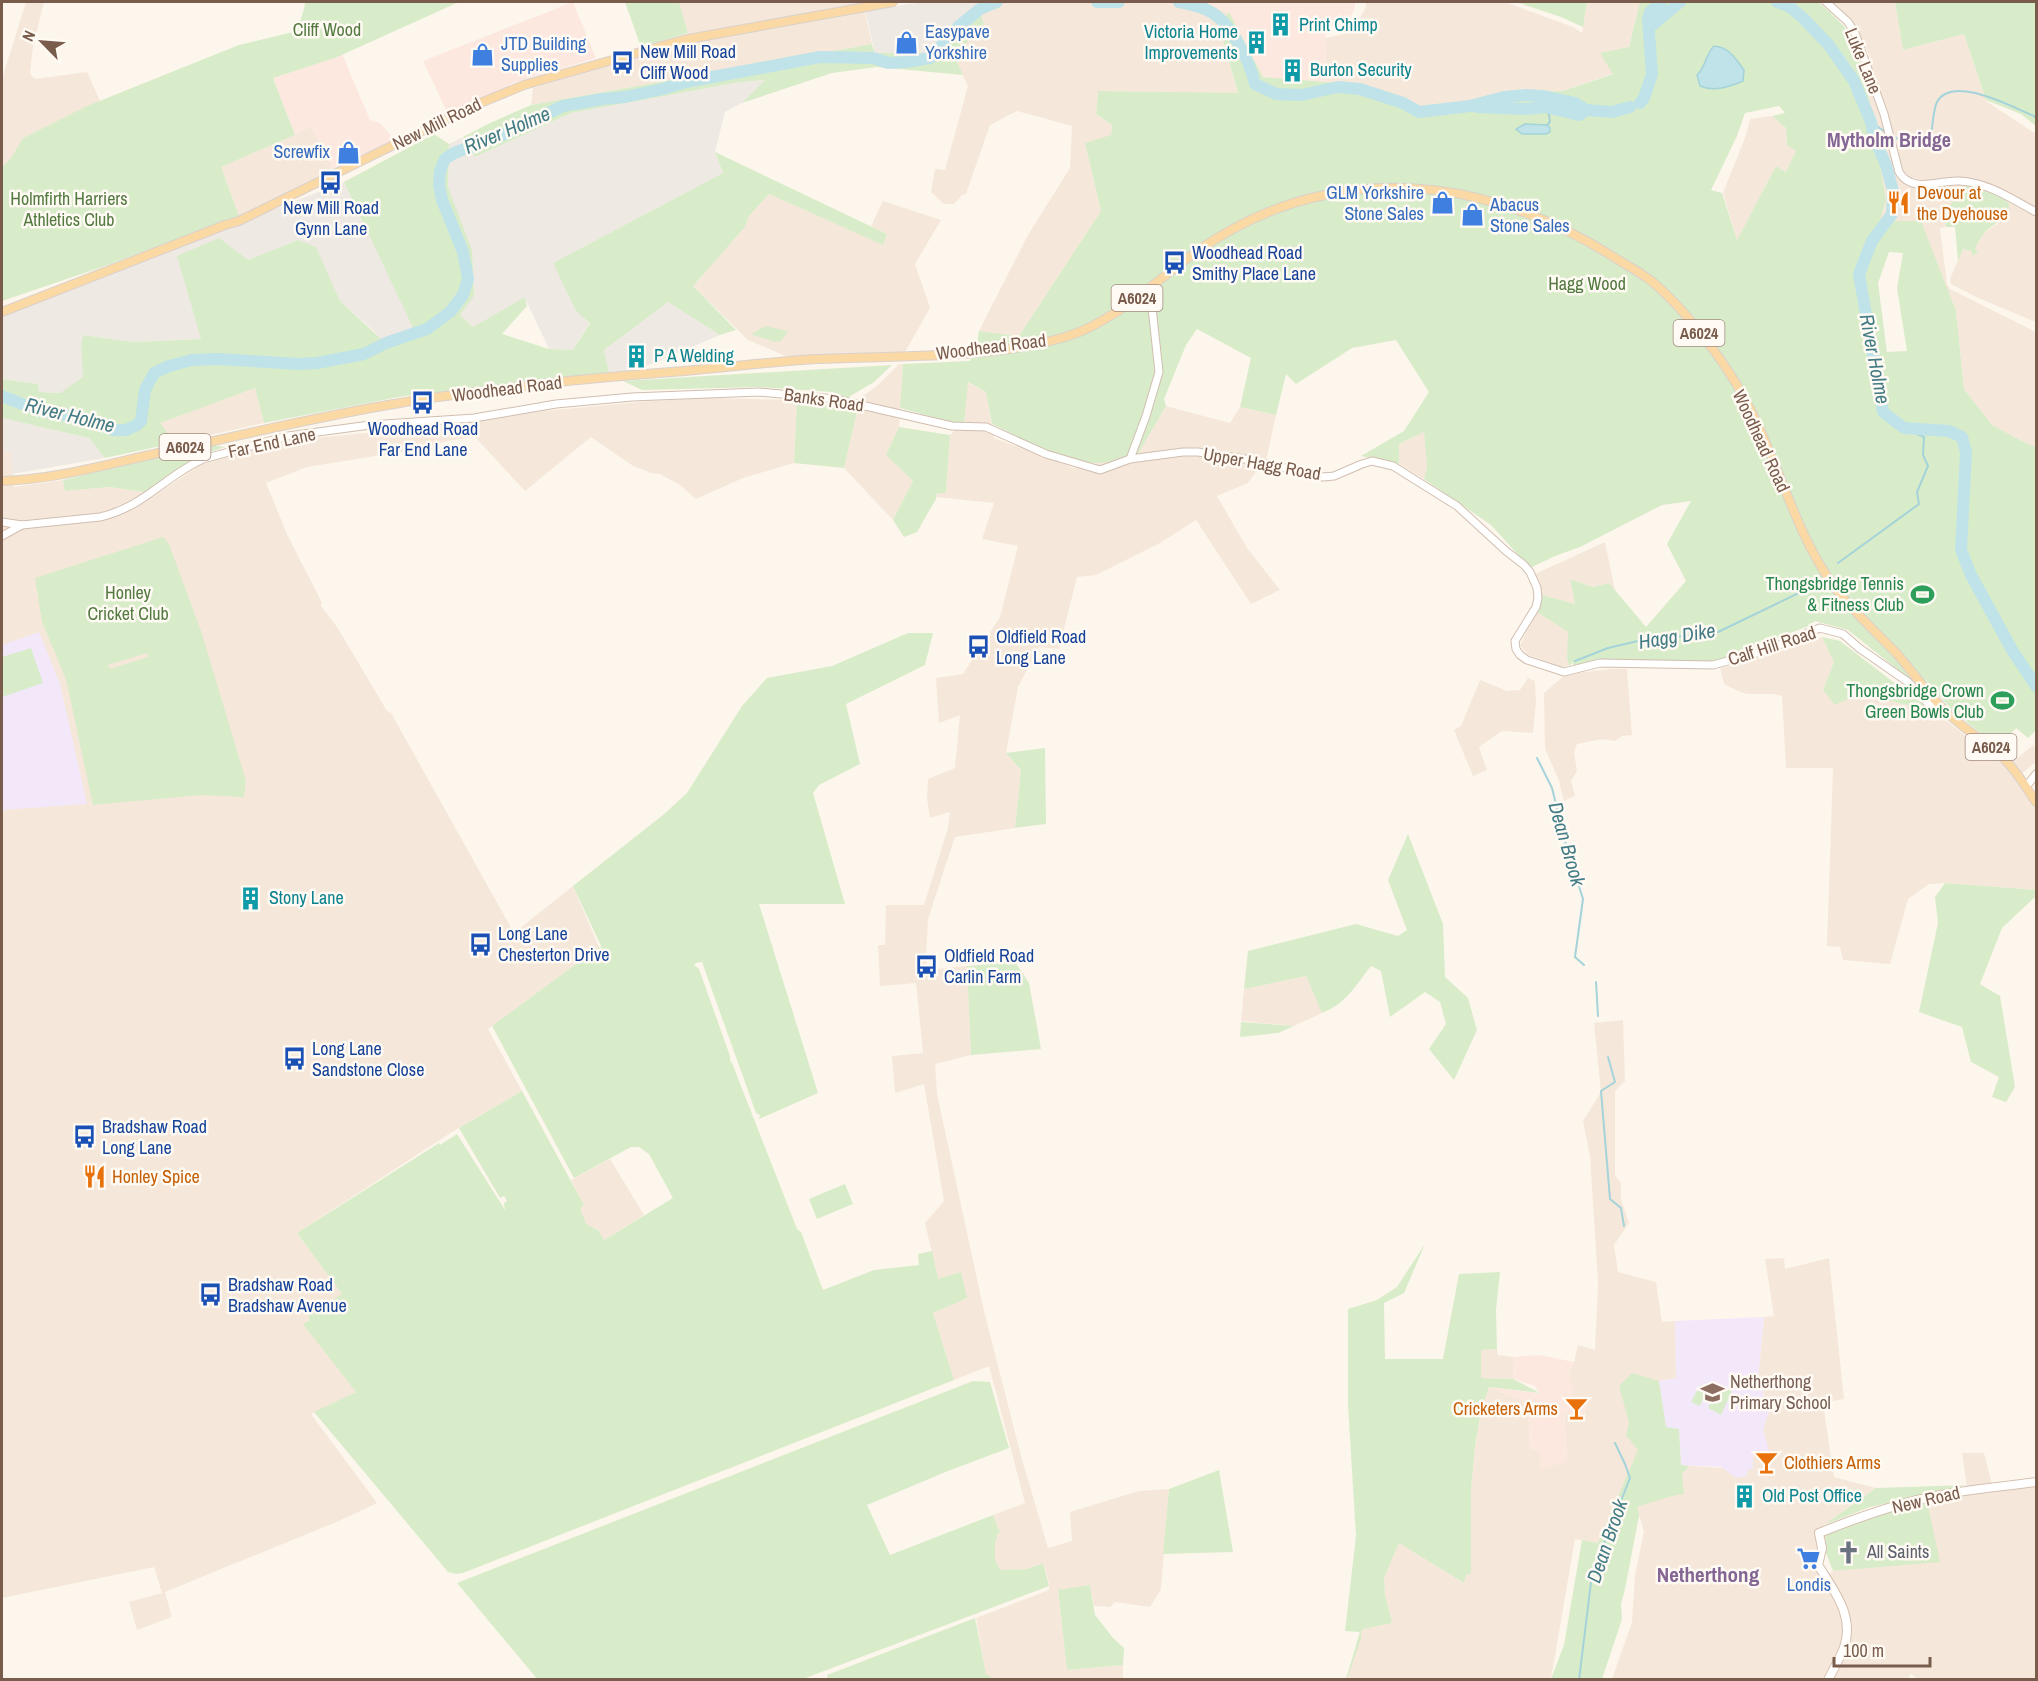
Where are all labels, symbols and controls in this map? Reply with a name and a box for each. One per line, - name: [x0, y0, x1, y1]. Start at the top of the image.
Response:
- north arrow: [12, 12, 72, 72]
- building icon: Print Chimp: [1268, 12, 1294, 38]
- place label: Print Chimp: [1299, 12, 1378, 37]
- park label: Cliff Wood: [293, 17, 361, 42]
- place label: Easypave Yorkshire: [925, 19, 990, 65]
- place label: Victoria Home Improvements: [1144, 19, 1238, 65]
- street label: Luke Lane: [1839, 24, 1888, 97]
- text: N: [16, 27, 40, 45]
- shop icon: Easypave Yorkshire: [894, 29, 920, 55]
- building icon: Victoria Home Improvements: [1243, 29, 1269, 55]
- place label: JTD Building Supplies: [501, 31, 587, 77]
- place label: New Mill Road Cliff Wood: [640, 39, 736, 85]
- shop icon: JTD Building Supplies: [470, 41, 496, 67]
- bus stop icon: New Mill Road Cliff Wood: [609, 49, 635, 75]
- building icon: Burton Security: [1279, 57, 1305, 83]
- place label: Burton Security: [1310, 57, 1412, 82]
- street label: New Mill Road: [388, 91, 485, 156]
- water label: River Holme: [460, 99, 554, 160]
- district label: Mytholm Bridge: [1827, 126, 1951, 153]
- place label: Screwfix: [273, 139, 331, 164]
- shop icon: Screwfix: [335, 139, 361, 165]
- bus stop icon: New Mill Road Gynn Lane: [318, 169, 344, 195]
- place label: GLM Yorkshire Stone Sales: [1326, 180, 1424, 226]
- place label: Devour at the Dyehouse: [1917, 180, 2008, 226]
- park label: Holmfirth Harriers Athletics Club: [10, 186, 128, 232]
- shop icon: GLM Yorkshire Stone Sales: [1429, 190, 1455, 216]
- restaurant icon: Devour at the Dyehouse: [1886, 190, 1912, 216]
- place label: Abacus Stone Sales: [1489, 192, 1570, 238]
- place label: New Mill Road Gynn Lane: [283, 195, 379, 241]
- shop icon: Abacus Stone Sales: [1459, 202, 1485, 228]
- place label: Woodhead Road Smithy Place Lane: [1192, 240, 1316, 286]
- bus stop icon: Woodhead Road Smithy Place Lane: [1161, 250, 1187, 276]
- park label: Hagg Wood: [1548, 271, 1626, 296]
- road number: A6024: [1112, 285, 1162, 311]
- water label: River Holme: [1854, 312, 1897, 406]
- road number: A6024: [1674, 320, 1724, 346]
- street label: Woodhead Road: [935, 327, 1047, 366]
- building icon: P A Welding: [623, 343, 649, 369]
- place label: P A Welding: [654, 343, 735, 368]
- street label: Woodhead Road: [451, 369, 563, 408]
- street label: Banks Road: [783, 382, 866, 417]
- street label: Woodhead Road: [1727, 385, 1796, 496]
- water label: River Holme: [23, 390, 118, 439]
- bus stop icon: Woodhead Road Far End Lane: [410, 390, 436, 416]
- place label: Woodhead Road Far End Lane: [368, 416, 478, 462]
- street label: Far End Lane: [226, 421, 318, 464]
- road number: A6024: [160, 434, 210, 460]
- street label: Upper Hagg Road: [1201, 441, 1323, 486]
- place label: Thongsbridge Tennis & Fitness Club: [1766, 571, 1904, 617]
- park label: Honley Cricket Club: [87, 580, 169, 626]
- sports icon: Thongsbridge Tennis & Fitness Club: [1909, 581, 1935, 607]
- water label: Hagg Dike: [1637, 616, 1717, 655]
- street label: Calf Hill Road: [1725, 620, 1819, 671]
- place label: Oldfield Road Long Lane: [996, 624, 1086, 670]
- bus stop icon: Oldfield Road Long Lane: [965, 634, 991, 660]
- place label: Thongsbridge Crown Green Bowls Club: [1846, 678, 1984, 724]
- sports icon: Thongsbridge Crown Green Bowls Club: [1989, 688, 2015, 714]
- road number: A6024: [1966, 734, 2016, 760]
- water label: Dean Brook: [1543, 799, 1593, 890]
- building icon: Stony Lane: [238, 885, 264, 911]
- place label: Stony Lane: [269, 885, 344, 910]
- place label: Long Lane Chesterton Drive: [498, 921, 610, 967]
- bus stop icon: Long Lane Chesterton Drive: [467, 931, 493, 957]
- place label: Oldfield Road Carlin Farm: [944, 943, 1034, 989]
- bus stop icon: Oldfield Road Carlin Farm: [913, 953, 939, 979]
- place label: Long Lane Sandstone Close: [312, 1036, 424, 1082]
- bus stop icon: Long Lane Sandstone Close: [281, 1046, 307, 1072]
- place label: Bradshaw Road Long Lane: [102, 1114, 207, 1160]
- bus stop icon: Bradshaw Road Long Lane: [71, 1124, 97, 1150]
- restaurant icon: Honley Spice: [81, 1164, 107, 1190]
- place label: Honley Spice: [112, 1164, 200, 1189]
- place label: Bradshaw Road Bradshaw Avenue: [228, 1272, 347, 1318]
- bus stop icon: Bradshaw Road Bradshaw Avenue: [197, 1282, 223, 1308]
- place label: Netherthong Primary School: [1730, 1369, 1831, 1415]
- school or university icon: Netherthong Primary School: [1699, 1379, 1725, 1405]
- place label: Cricketers Arms: [1453, 1396, 1558, 1421]
- bar icon: Cricketers Arms: [1563, 1396, 1589, 1422]
- bar icon: Clothiers Arms: [1753, 1450, 1779, 1476]
- place label: Clothiers Arms: [1784, 1450, 1881, 1475]
- street label: New Road: [1890, 1480, 1962, 1519]
- building icon: Old Post Office: [1731, 1483, 1757, 1509]
- place label: Old Post Office: [1762, 1483, 1862, 1508]
- water label: Dean Brook: [1580, 1495, 1634, 1586]
- church icon: All Saints: [1836, 1539, 1862, 1565]
- place label: All Saints: [1866, 1539, 1929, 1564]
- supermarket icon: Londis: [1796, 1546, 1822, 1572]
- district label: Netherthong: [1657, 1560, 1760, 1589]
- place label: Londis: [1787, 1572, 1831, 1597]
- scale bar: [1834, 1630, 1930, 1668]
- text: 100 m: [1843, 1638, 1884, 1663]

